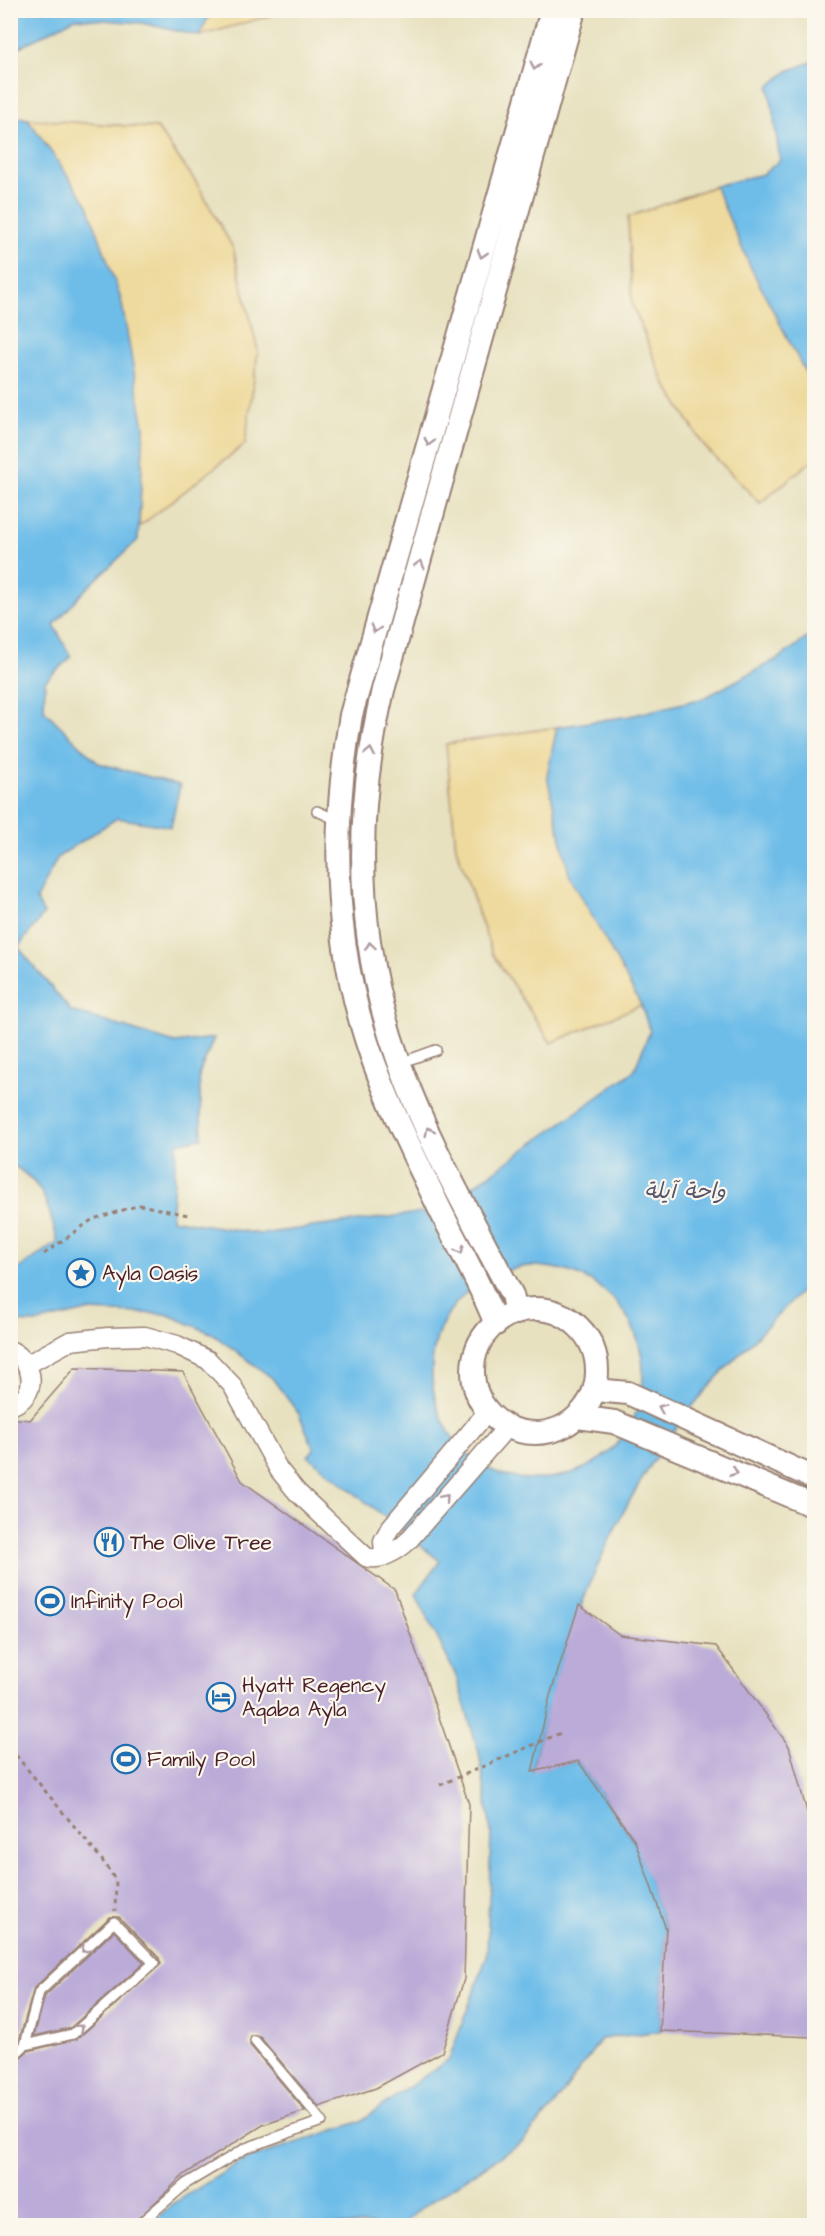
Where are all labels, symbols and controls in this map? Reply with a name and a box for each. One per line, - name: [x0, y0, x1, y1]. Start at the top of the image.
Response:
- one-way arrow: [530, 61, 542, 71]
- one-way arrow: [477, 248, 489, 259]
- one-way arrow: [424, 437, 437, 447]
- one-way arrow: [413, 559, 425, 570]
- one-way arrow: [370, 623, 382, 634]
- one-way arrow: [363, 747, 376, 757]
- one-way arrow: [364, 942, 376, 951]
- one-way arrow: [425, 1126, 437, 1137]
- water label: واحة آيلة: [644, 1176, 726, 1207]
- one-way arrow: [453, 1244, 464, 1254]
- place icon: Ayla Oasis: [65, 1257, 97, 1289]
- place label: Ayla Oasis: [102, 1259, 198, 1290]
- one-way arrow: [657, 1403, 668, 1415]
- one-way arrow: [728, 1465, 739, 1477]
- one-way arrow: [438, 1494, 449, 1505]
- restaurant icon: The Olive Tree: [93, 1526, 125, 1558]
- place label: The Olive Tree: [130, 1528, 272, 1557]
- sports icon: Infinity Pool: [34, 1585, 66, 1617]
- place label: Infinity Pool: [71, 1587, 183, 1618]
- place label: Hyatt Regency Aqaba Ayla: [242, 1671, 387, 1726]
- hotel icon: Hyatt Regency Aqaba Ayla: [205, 1681, 237, 1713]
- sports icon: Family Pool: [110, 1743, 142, 1775]
- place label: Family Pool: [147, 1745, 255, 1776]
- one-way arrow: [81, 1942, 92, 1953]
- one-way arrow: [73, 2024, 84, 2035]

